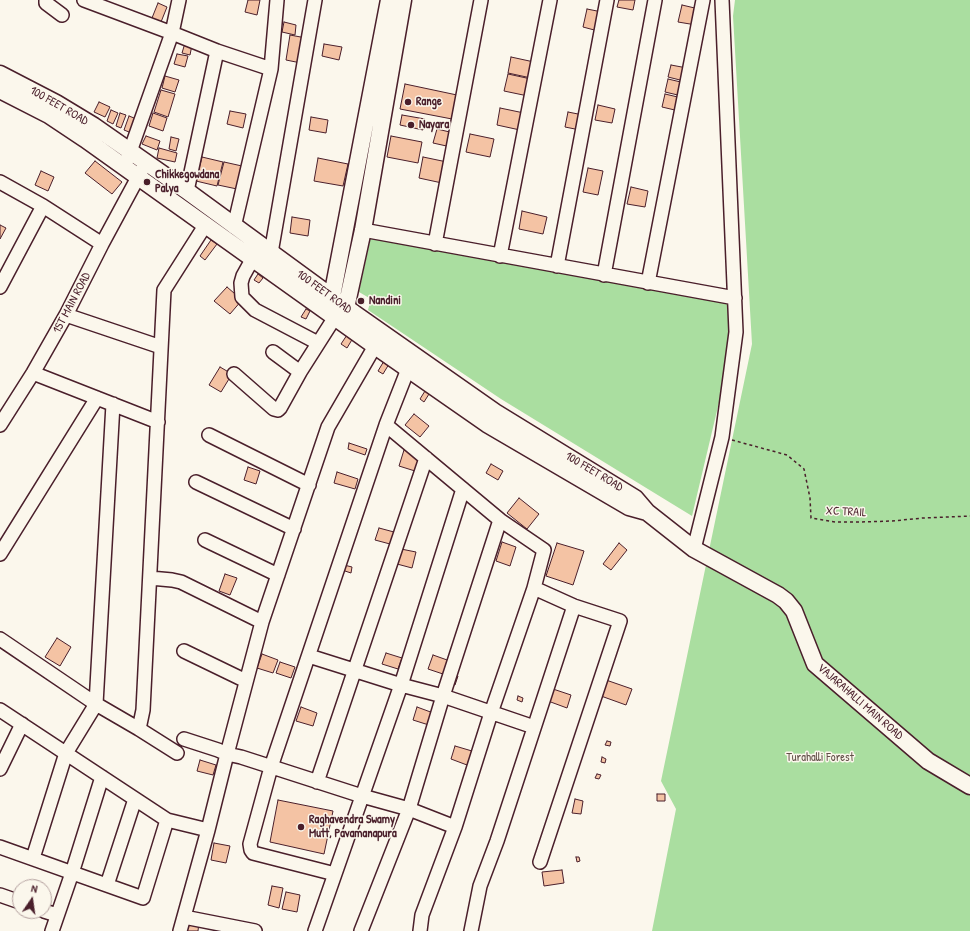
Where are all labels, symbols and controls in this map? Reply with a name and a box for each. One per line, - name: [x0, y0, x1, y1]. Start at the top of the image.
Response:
- street label: 100 FEET ROAD: [27, 84, 91, 128]
- place label: Range: [416, 95, 442, 109]
- marker: Range: [403, 97, 413, 107]
- place label: Nayara: [419, 118, 449, 132]
- marker: Nayara: [406, 120, 416, 130]
- place label: Chikkegowdana Palya: [155, 168, 219, 196]
- marker: Chikkegowdana Palya: [142, 177, 152, 187]
- street label: 100 FEET ROAD: [293, 267, 355, 317]
- street label: 1ST MAIN ROAD: [50, 270, 94, 336]
- place label: Nandini: [369, 294, 401, 308]
- marker: Nandini: [356, 296, 366, 306]
- street label: 100 FEET ROAD: [562, 449, 626, 495]
- street label: XC TRAIL: [825, 504, 867, 520]
- street label: VAJARAHALLI MAIN ROAD: [814, 661, 906, 743]
- park label: Turahalli Forest: [786, 751, 854, 765]
- place label: Raghavendra Swamy Mutt, Pavamanapura: [309, 813, 397, 841]
- marker: Raghavendra Swamy Mutt, Pavamanapura: [296, 822, 306, 832]
- north arrow: [12, 879, 52, 919]
- text: N: [30, 881, 39, 896]

